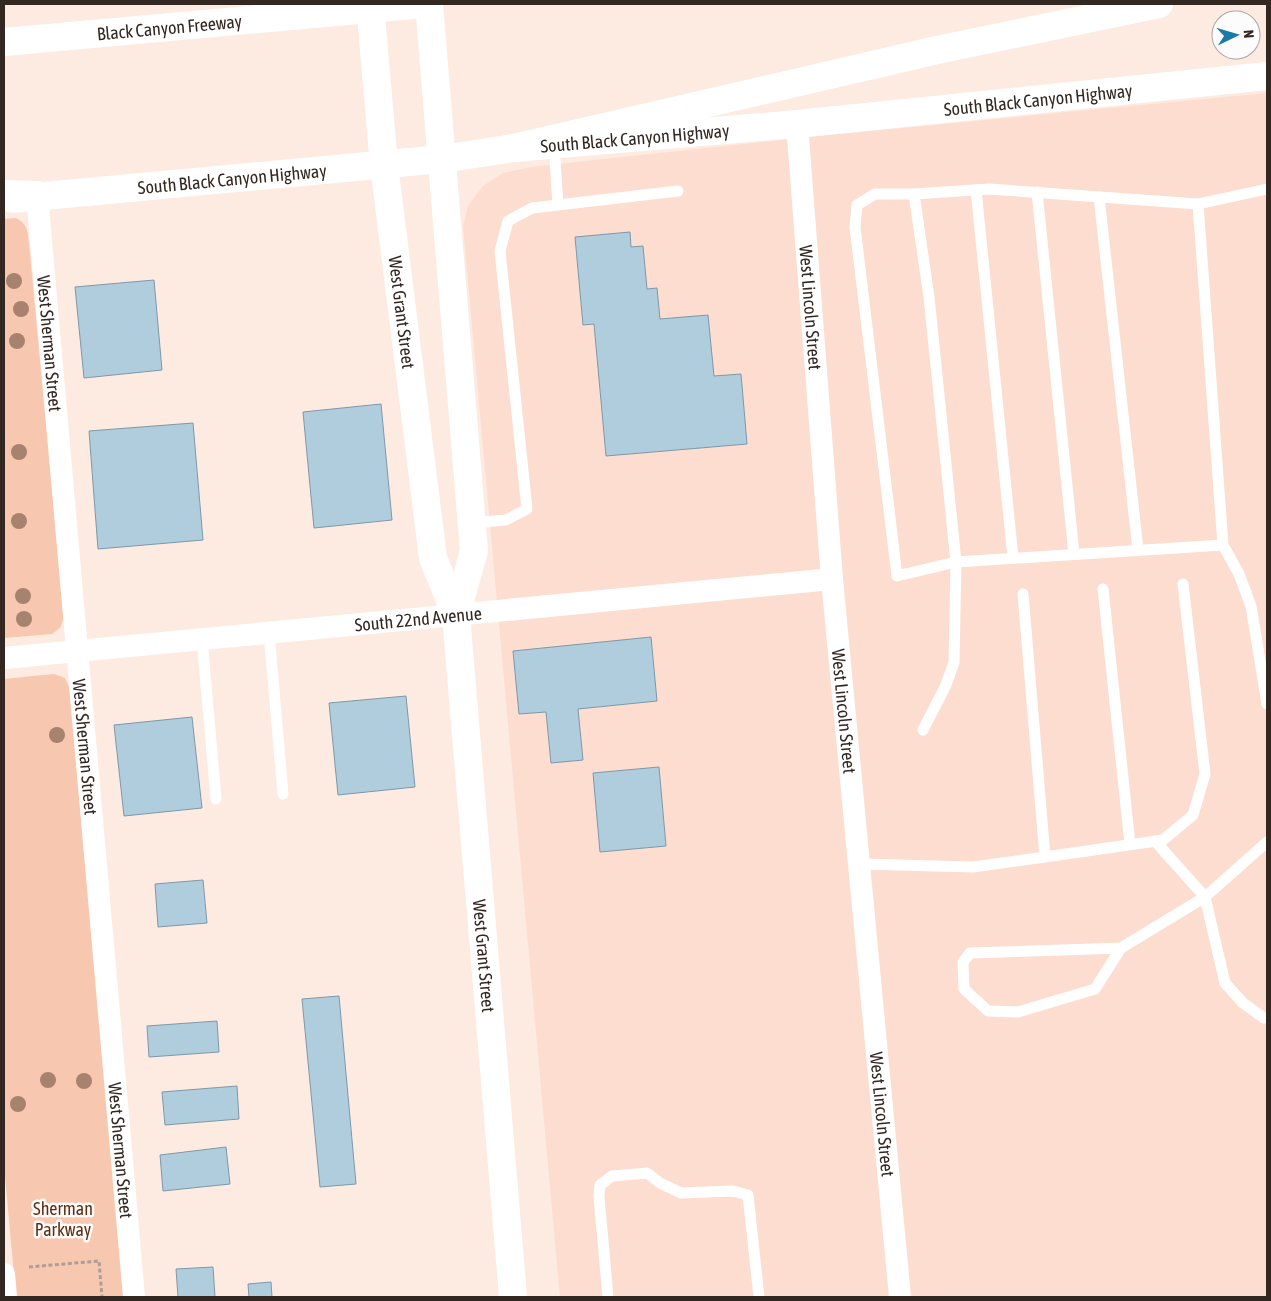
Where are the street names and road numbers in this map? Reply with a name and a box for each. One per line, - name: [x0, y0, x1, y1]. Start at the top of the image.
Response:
- street label: Black Canyon Freeway: [96, 10, 243, 44]
- street label: South Black Canyon Highway: [943, 79, 1133, 119]
- street label: South Black Canyon Highway: [540, 119, 730, 156]
- street label: South Black Canyon Highway: [137, 159, 327, 198]
- street label: West Lincoln Street: [796, 244, 826, 371]
- street label: West Grant Street: [385, 255, 420, 370]
- street label: West Sherman Street: [34, 274, 67, 412]
- street label: South 22nd Avenue: [354, 602, 483, 635]
- street label: West Lincoln Street: [828, 648, 861, 774]
- street label: West Sherman Street: [69, 678, 102, 816]
- street label: West Grant Street: [469, 898, 500, 1013]
- street label: West Lincoln Street: [866, 1051, 899, 1178]
- street label: West Sherman Street: [105, 1081, 138, 1219]

